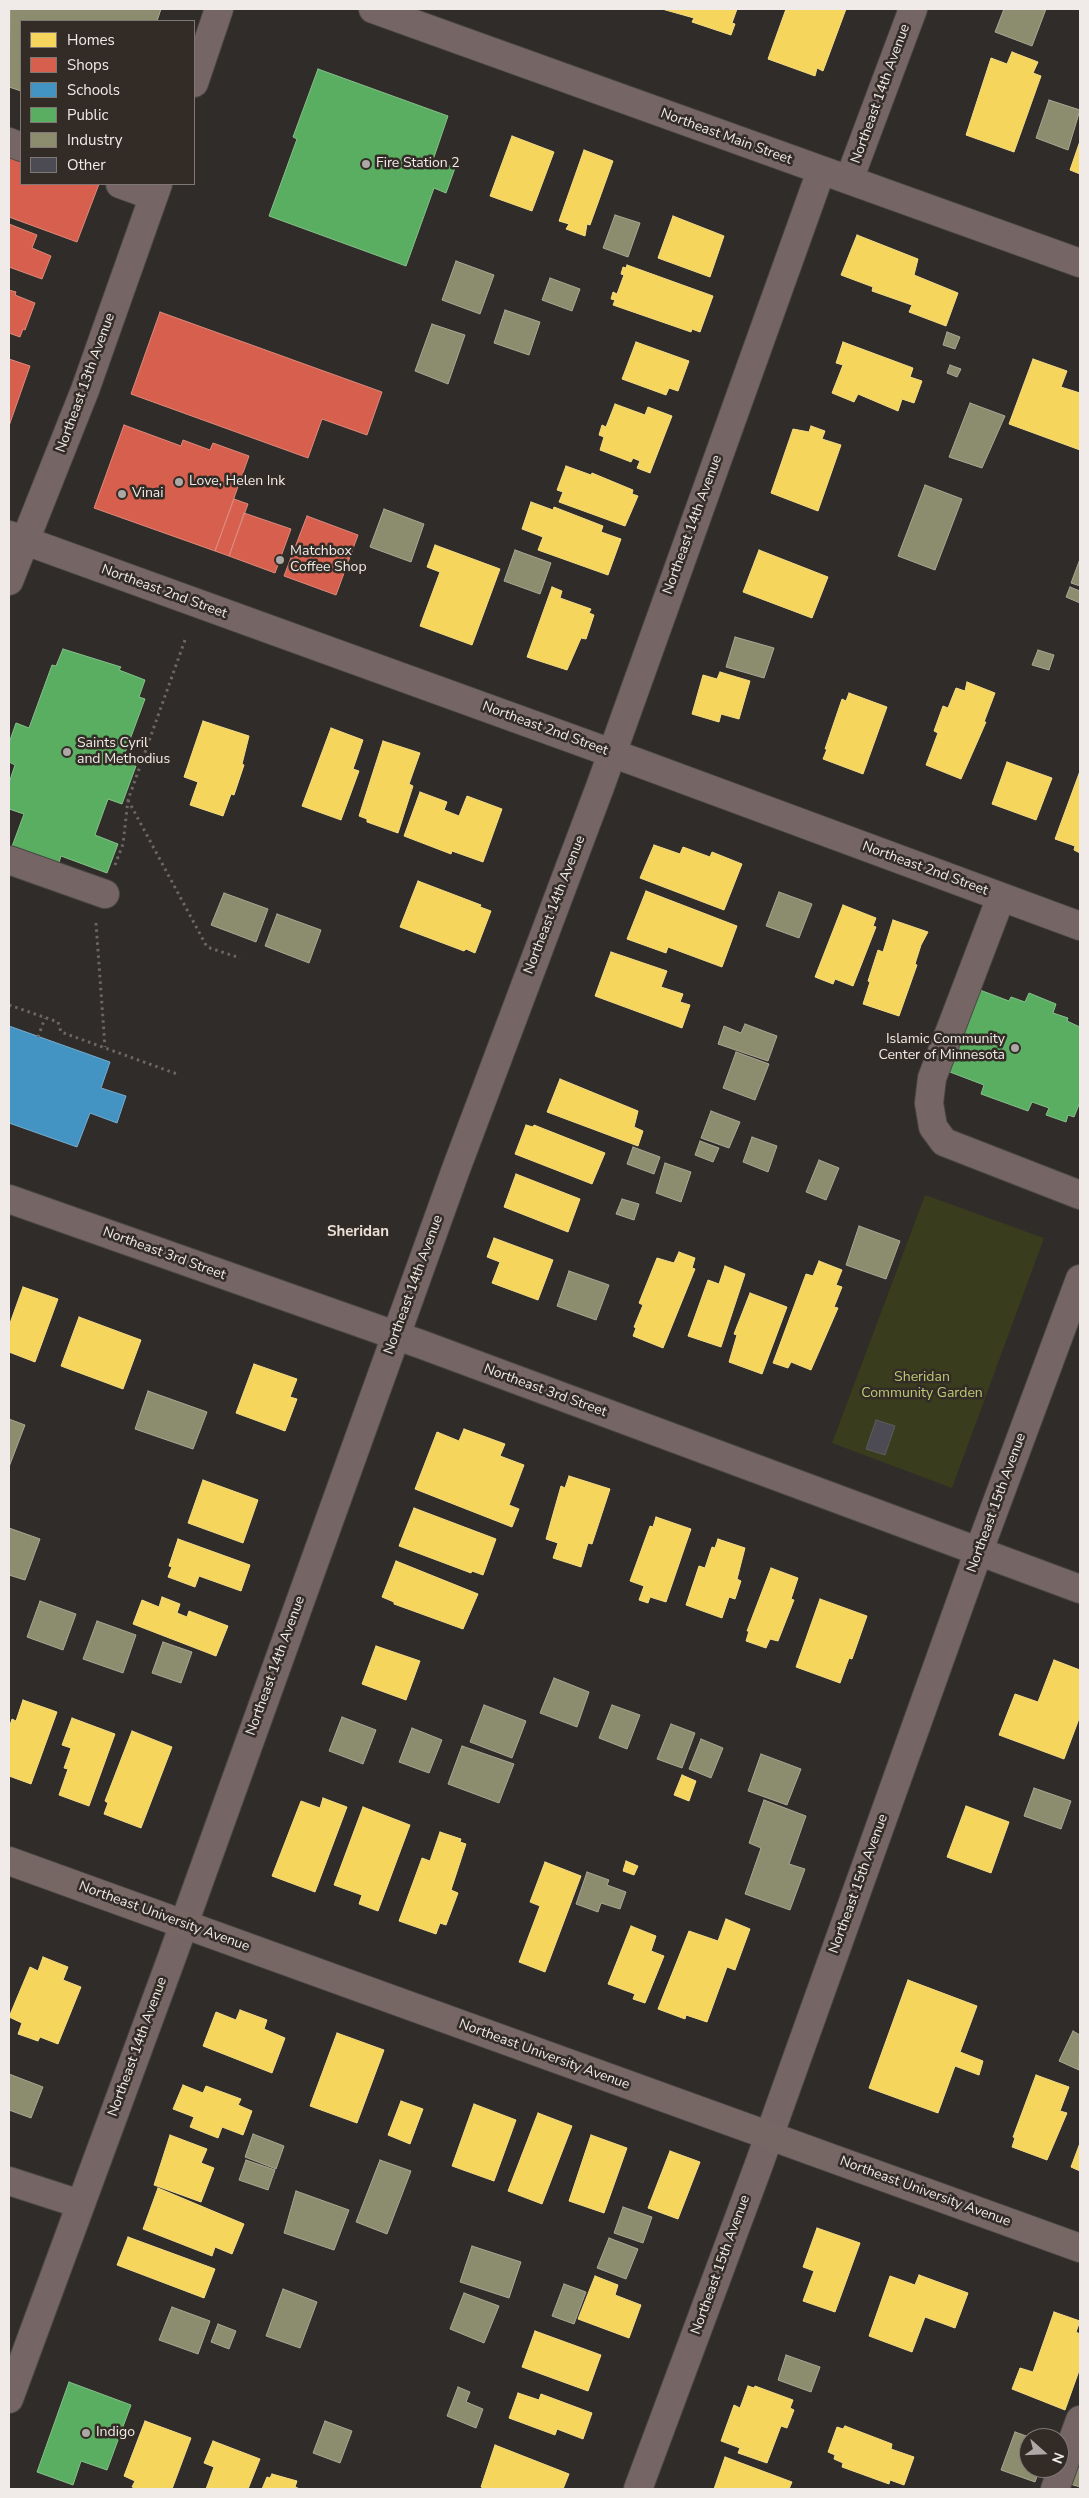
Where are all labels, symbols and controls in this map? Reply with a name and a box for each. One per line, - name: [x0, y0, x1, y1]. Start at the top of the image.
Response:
- legend: [20, 20, 195, 185]
- street label: Northeast 14th Avenue: [848, 22, 914, 166]
- text: Homes: [67, 30, 115, 50]
- text: Shops: [67, 55, 109, 75]
- text: Schools: [67, 80, 120, 100]
- text: Public: [67, 105, 108, 125]
- street label: Northeast Main Street: [658, 105, 794, 169]
- text: Industry: [67, 130, 122, 150]
- text: Other: [67, 155, 106, 175]
- place label: Fire Station 2: [376, 156, 460, 172]
- marker: Fire Station 2: [360, 158, 372, 170]
- street label: Northeast 13th Avenue: [53, 311, 119, 455]
- street label: Northeast 14th Avenue: [660, 453, 726, 597]
- place label: Love, Helen Ink: [189, 474, 285, 490]
- marker: Love, Helen Ink: [173, 476, 185, 488]
- place label: Vinai: [132, 486, 164, 502]
- marker: Vinai: [116, 488, 128, 500]
- place label: Matchbox Coffee Shop: [290, 544, 367, 576]
- marker: Matchbox Coffee Shop: [274, 554, 286, 566]
- street label: Northeast 2nd Street: [99, 561, 229, 623]
- street label: Northeast 2nd Street: [480, 698, 610, 760]
- place label: Saints Cyril and Methodius: [77, 736, 170, 769]
- marker: Saints Cyril and Methodius: [61, 746, 73, 758]
- street label: Northeast 14th Avenue: [521, 833, 589, 977]
- street label: Northeast 2nd Street: [860, 838, 990, 900]
- place label: Islamic Community Center of Minnesota: [878, 1032, 1005, 1064]
- marker: Islamic Community Center of Minnesota: [1009, 1042, 1021, 1054]
- street label: Northeast 14th Avenue: [381, 1213, 447, 1357]
- district label: Sheridan: [327, 1223, 389, 1241]
- street label: Northeast 3rd Street: [100, 1224, 228, 1284]
- street label: Northeast 3rd Street: [481, 1361, 609, 1421]
- park label: Sheridan Community Garden: [861, 1370, 983, 1402]
- street label: Northeast 15th Avenue: [964, 1431, 1030, 1575]
- street label: Northeast 14th Avenue: [243, 1594, 309, 1738]
- street label: Northeast 15th Avenue: [826, 1812, 892, 1956]
- street label: Northeast University Avenue: [76, 1878, 252, 1956]
- street label: Northeast 14th Avenue: [105, 1975, 171, 2119]
- street label: Northeast University Avenue: [456, 2016, 632, 2094]
- street label: Northeast University Avenue: [837, 2153, 1013, 2231]
- street label: Northeast 15th Avenue: [688, 2193, 754, 2337]
- place label: Indigo: [96, 2425, 135, 2441]
- marker: Indigo: [80, 2427, 92, 2439]
- north arrow: [1019, 2428, 1069, 2478]
- text: N: [1047, 2450, 1068, 2466]

